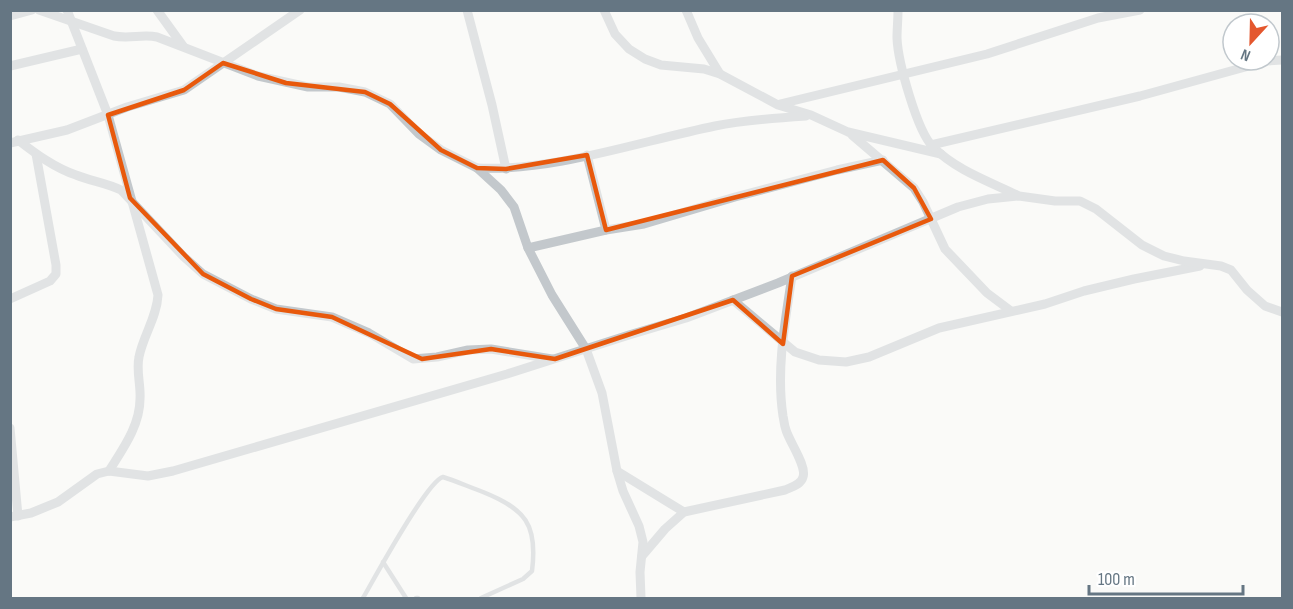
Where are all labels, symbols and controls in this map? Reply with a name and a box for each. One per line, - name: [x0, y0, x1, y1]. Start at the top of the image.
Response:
- north arrow: [1221, 12, 1281, 72]
- text: N: [1238, 44, 1253, 65]
- scale bar: [1089, 558, 1244, 596]
- text: 100 m: [1098, 569, 1135, 590]

